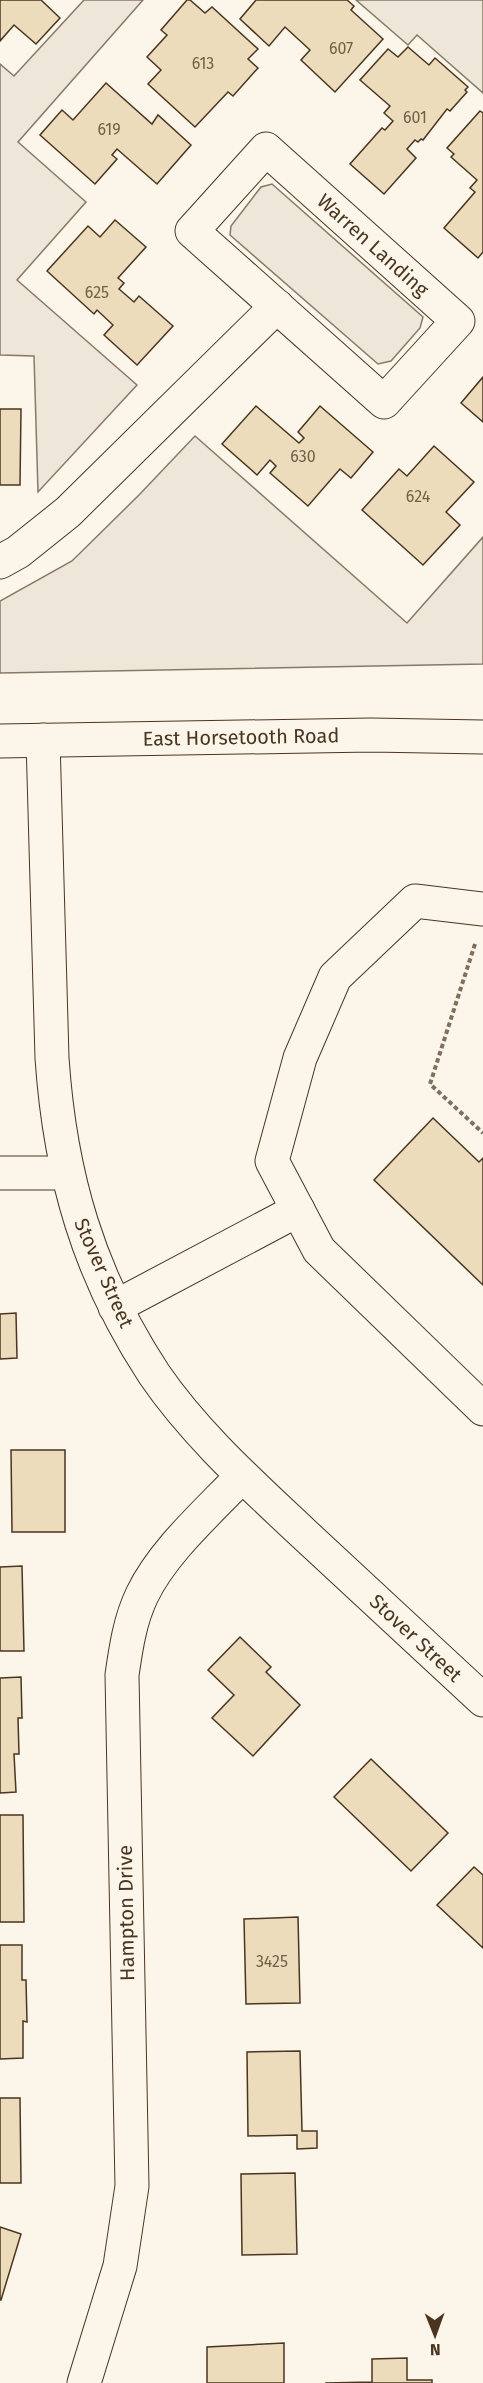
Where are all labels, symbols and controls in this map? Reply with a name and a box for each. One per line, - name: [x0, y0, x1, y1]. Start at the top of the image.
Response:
- house number: 607: [329, 39, 353, 58]
- house number: 613: [192, 54, 214, 73]
- house number: 601: [403, 108, 427, 127]
- house number: 619: [97, 120, 121, 139]
- street label: Warren Landing: [312, 189, 434, 302]
- house number: 625: [85, 283, 109, 302]
- house number: 630: [290, 447, 316, 466]
- house number: 624: [406, 487, 431, 506]
- street label: East Horsetooth Road: [143, 723, 339, 751]
- street label: Stover Street: [69, 1215, 139, 1332]
- street label: Stover Street: [365, 1589, 468, 1687]
- street label: Hampton Drive: [113, 1845, 139, 1981]
- house number: 3425: [256, 1952, 288, 1971]
- north arrow: [405, 2305, 465, 2365]
- text: N: [430, 2340, 441, 2359]

